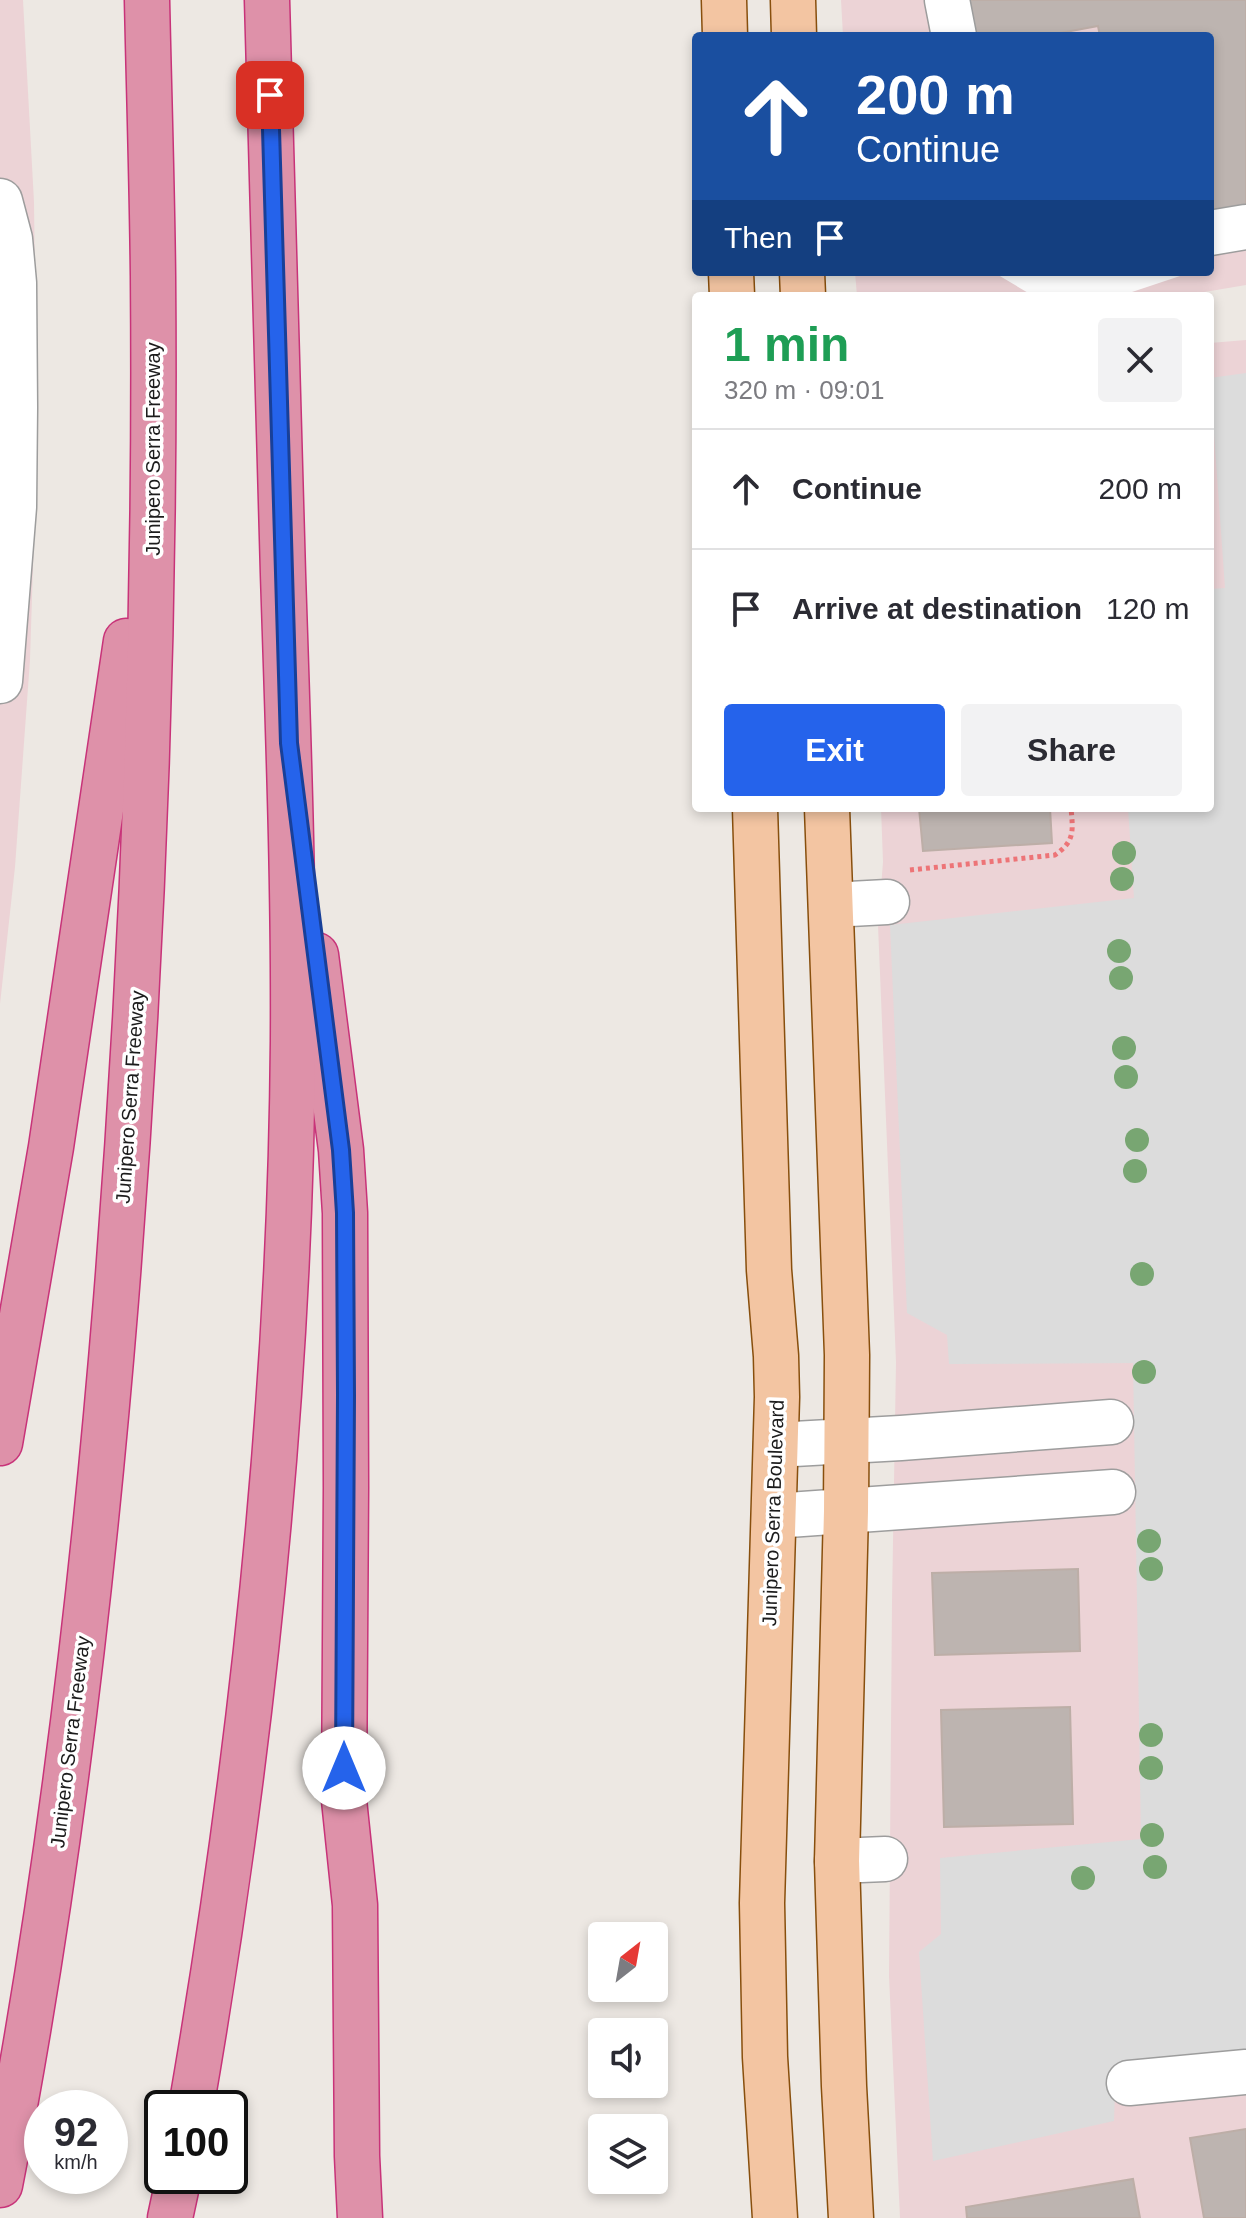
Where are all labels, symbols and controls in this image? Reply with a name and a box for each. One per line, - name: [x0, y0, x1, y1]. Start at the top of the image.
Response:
- pin: [236, 61, 304, 129]
- text: 200 m: [856, 63, 1015, 126]
- icon: ahead: [724, 64, 828, 168]
- icon: arrive: [248, 73, 292, 117]
- text: Continue: [856, 129, 1000, 170]
- icon: arrive: [808, 216, 852, 260]
- text: Then: [724, 221, 792, 254]
- text: 1 min: [724, 318, 849, 371]
- button: close: [1098, 318, 1182, 402]
- street label: Junipero Serra Freeway: [142, 342, 164, 556]
- text: 320 m · 09:01: [724, 375, 884, 405]
- icon: ahead: [724, 467, 768, 511]
- text: Continue: [792, 472, 922, 505]
- text: 200 m: [1099, 472, 1182, 505]
- icon: arrive: [724, 587, 768, 631]
- text: Arrive at destination: [792, 592, 1082, 625]
- text: 120 m: [1106, 592, 1189, 625]
- button: Exit: [724, 704, 945, 796]
- button: Share: [961, 704, 1182, 796]
- street label: Junipero Serra Freeway: [112, 990, 148, 1204]
- street label: Junipero Serra Boulevard: [758, 1399, 788, 1627]
- street label: Junipero Serra Freeway: [46, 1635, 94, 1849]
- position arrow: [302, 1726, 386, 1810]
- north arrow: [588, 1922, 668, 2002]
- map controls: [588, 1922, 668, 2194]
- button: sound: [588, 2018, 668, 2098]
- speed limit sign: 100: [144, 2090, 248, 2194]
- text: 92: [54, 2110, 98, 2154]
- button: layers: [588, 2114, 668, 2194]
- text: km/h: [54, 2151, 98, 2173]

